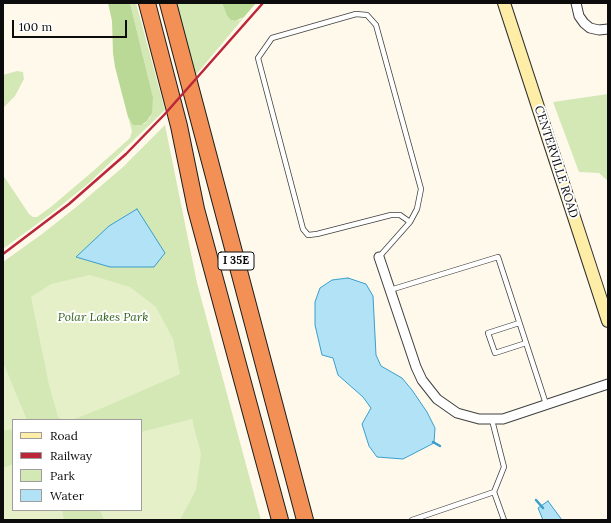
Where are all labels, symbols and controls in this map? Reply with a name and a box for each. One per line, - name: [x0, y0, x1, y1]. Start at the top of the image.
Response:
- scale bar: [14, 12, 129, 38]
- text: 100 m: [19, 19, 52, 34]
- street label: CENTERVILLE ROAD: [531, 104, 581, 220]
- road number: I 35E: [218, 252, 254, 270]
- park label: Polar Lakes Park: [58, 311, 148, 325]
- legend: [12, 419, 142, 511]
- text: Road: [50, 428, 78, 443]
- text: Railway: [50, 448, 92, 463]
- text: Park: [50, 468, 75, 483]
- text: Water: [50, 488, 84, 503]

